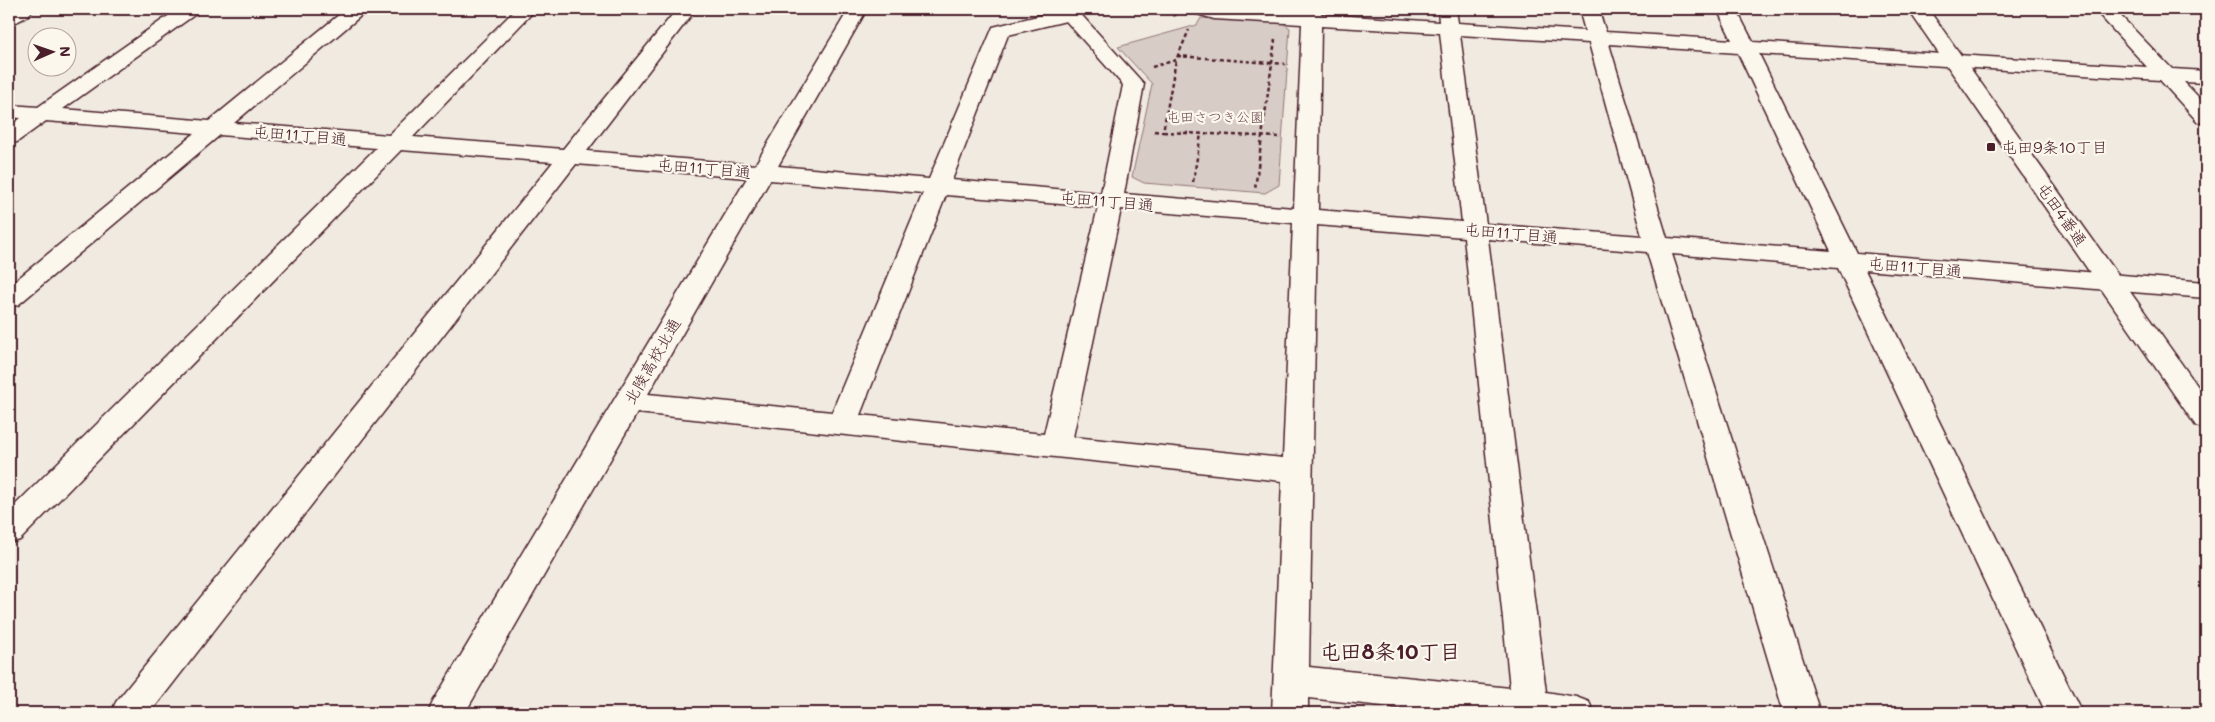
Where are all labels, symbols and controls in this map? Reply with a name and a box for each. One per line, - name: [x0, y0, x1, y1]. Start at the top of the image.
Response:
- north arrow: [28, 28, 78, 78]
- text: N: [56, 46, 75, 57]
- park label: 屯田さつき公園: [1166, 107, 1264, 126]
- street label: 屯田11丁目通: [252, 120, 348, 149]
- place label: 屯田9条10丁目: [2001, 136, 2107, 157]
- marker: 屯田9条10丁目: [1985, 141, 1997, 153]
- street label: 屯田11丁目通: [656, 153, 752, 182]
- street label: 屯田4番通: [2033, 178, 2092, 250]
- street label: 屯田11丁目通: [1059, 186, 1155, 215]
- street label: 屯田11丁目通: [1463, 218, 1559, 247]
- street label: 屯田11丁目通: [1867, 252, 1963, 281]
- street label: 北陵高校北通: [618, 314, 685, 408]
- district label: 屯田8条10丁目: [1320, 637, 1460, 664]

